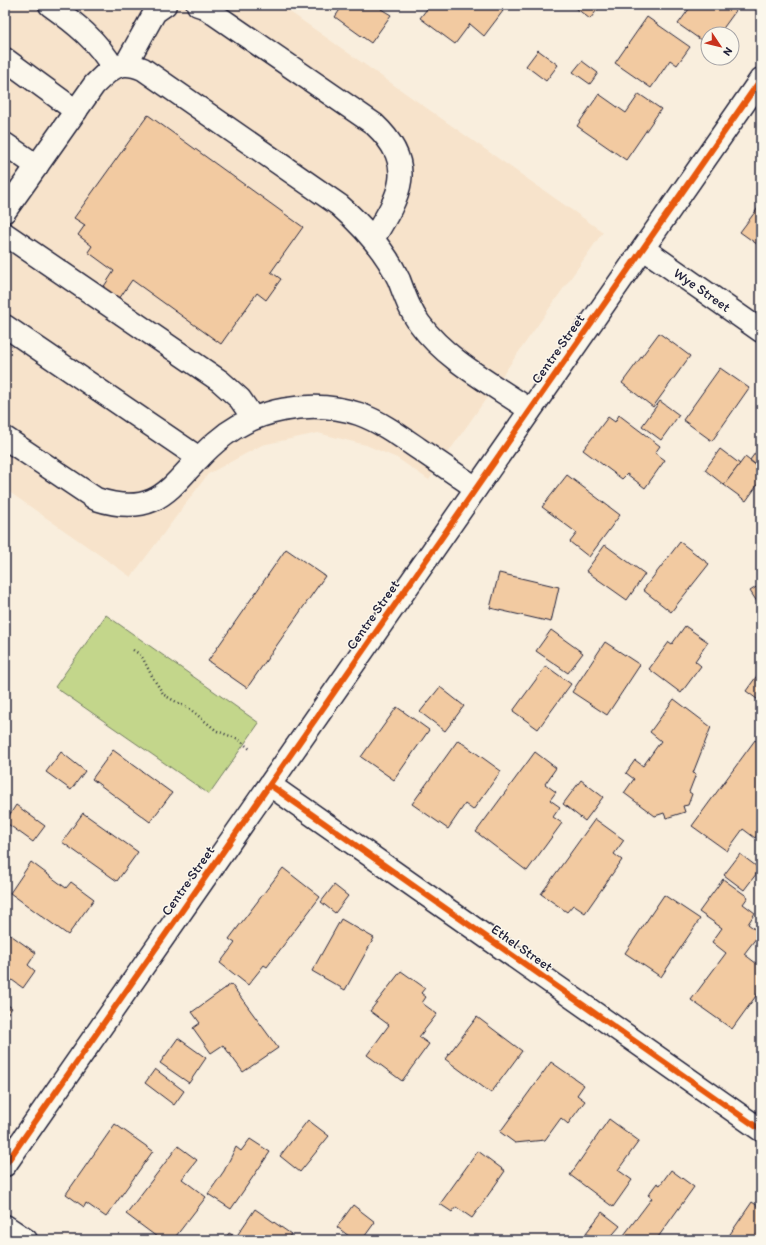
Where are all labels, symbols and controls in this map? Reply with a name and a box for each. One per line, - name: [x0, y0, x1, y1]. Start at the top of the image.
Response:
- north arrow: [700, 26, 740, 66]
- text: N: [720, 45, 735, 58]
- street label: Wye Street: [670, 264, 734, 316]
- street label: Centre Street: [528, 311, 588, 387]
- street label: Centre Street: [343, 577, 403, 653]
- street label: Centre Street: [158, 843, 218, 919]
- street label: Ethel Street: [488, 921, 556, 975]

